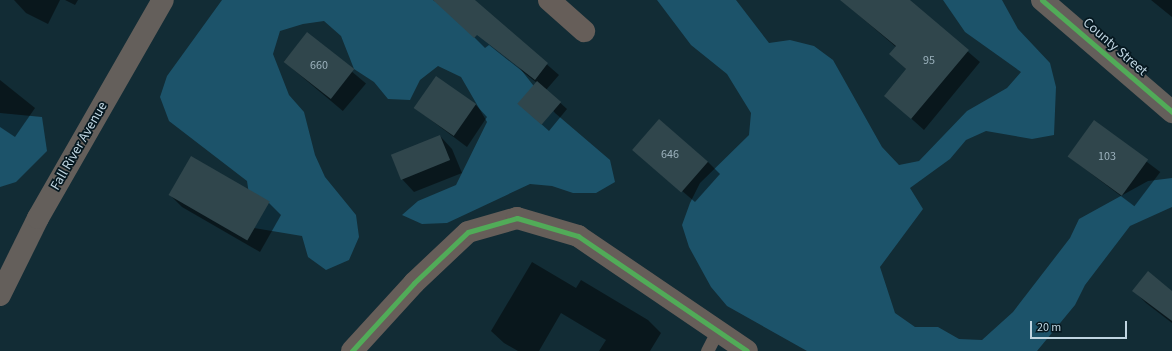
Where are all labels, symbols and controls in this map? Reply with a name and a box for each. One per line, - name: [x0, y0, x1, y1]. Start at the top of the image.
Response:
- street label: County Street: [1079, 14, 1151, 80]
- house number: 95: [923, 54, 935, 68]
- house number: 660: [310, 59, 328, 73]
- street label: Fall River Avenue: [47, 99, 111, 193]
- house number: 646: [661, 148, 679, 162]
- house number: 103: [1098, 150, 1116, 164]
- scale bar: [1032, 313, 1129, 339]
- text: 20 m: [1037, 319, 1061, 336]

